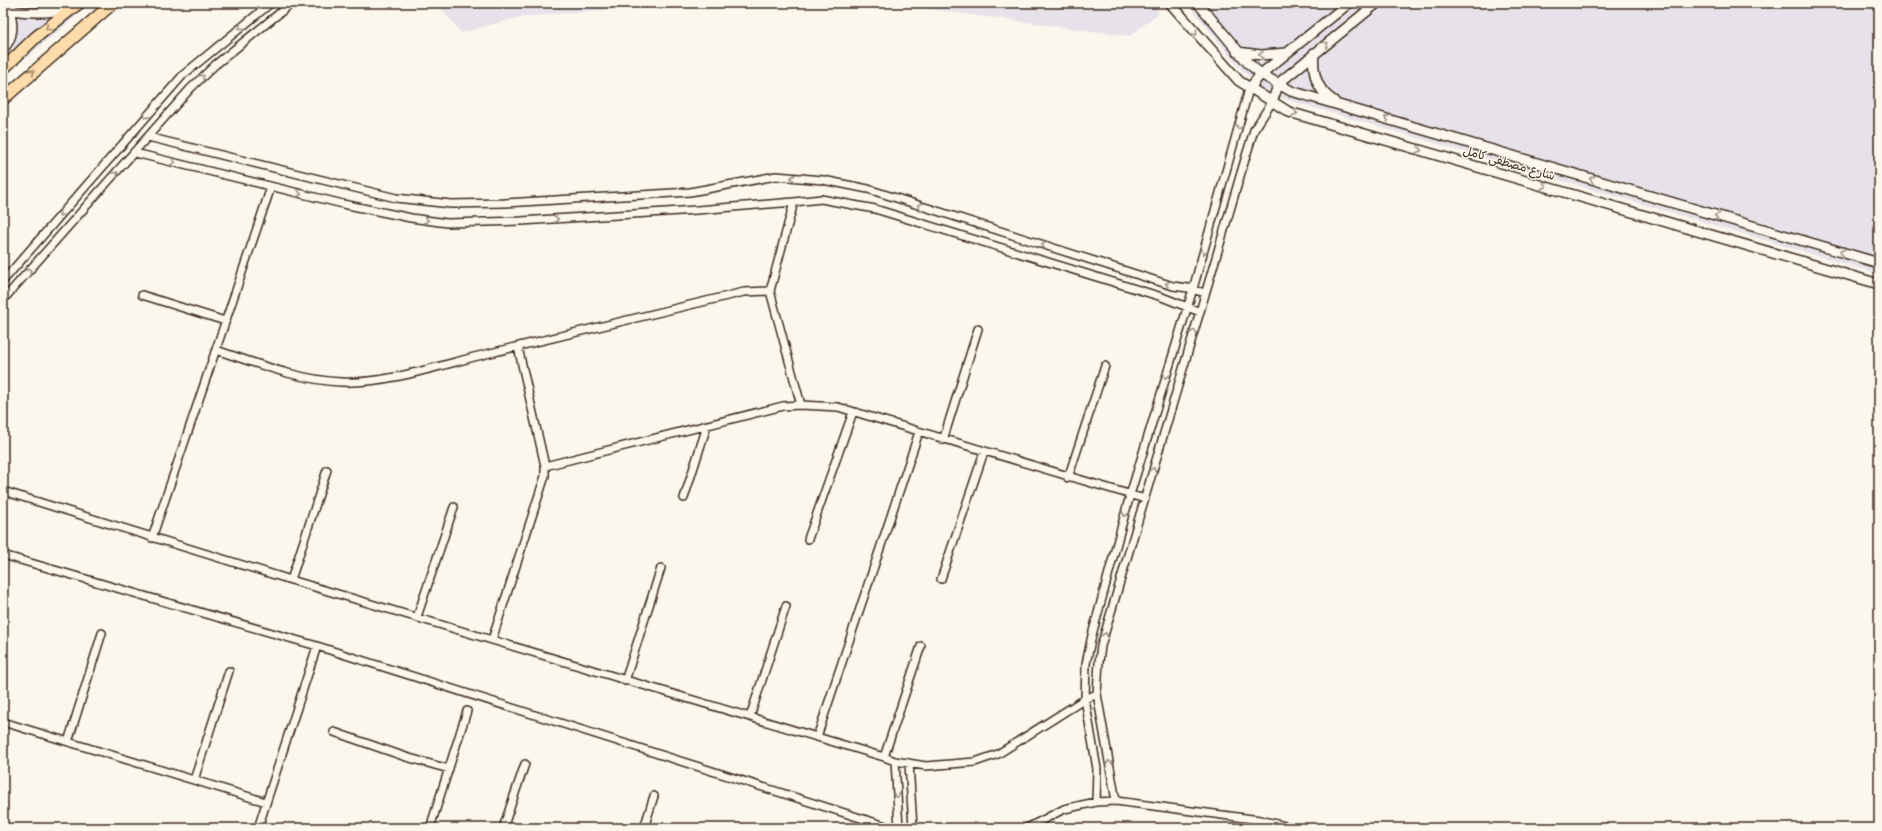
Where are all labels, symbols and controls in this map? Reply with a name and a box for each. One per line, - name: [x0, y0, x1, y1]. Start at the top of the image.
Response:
- one-way arrow: [46, 23, 53, 30]
- one-way arrow: [238, 23, 245, 30]
- one-way arrow: [1190, 28, 1197, 36]
- one-way arrow: [1321, 41, 1329, 48]
- one-way arrow: [1258, 51, 1264, 59]
- one-way arrow: [27, 70, 34, 77]
- one-way arrow: [197, 74, 205, 82]
- one-way arrow: [1291, 108, 1298, 117]
- one-way arrow: [143, 111, 151, 119]
- one-way arrow: [1384, 114, 1391, 123]
- one-way arrow: [1236, 123, 1244, 130]
- street label: شارع مصطفى كامل: [1460, 139, 1558, 187]
- one-way arrow: [1416, 145, 1423, 153]
- one-way arrow: [169, 158, 176, 166]
- one-way arrow: [111, 171, 118, 179]
- one-way arrow: [790, 173, 796, 182]
- one-way arrow: [1589, 175, 1596, 184]
- one-way arrow: [1540, 181, 1547, 190]
- one-way arrow: [295, 189, 302, 197]
- one-way arrow: [917, 202, 924, 211]
- one-way arrow: [58, 210, 65, 217]
- one-way arrow: [1714, 212, 1721, 221]
- one-way arrow: [553, 214, 559, 223]
- one-way arrow: [423, 215, 429, 224]
- one-way arrow: [1040, 241, 1047, 250]
- one-way arrow: [1200, 248, 1209, 255]
- one-way arrow: [1838, 248, 1845, 257]
- one-way arrow: [24, 268, 32, 276]
- one-way arrow: [1164, 280, 1171, 289]
- one-way arrow: [1189, 328, 1198, 335]
- one-way arrow: [1162, 372, 1171, 379]
- one-way arrow: [1148, 467, 1157, 474]
- one-way arrow: [1121, 510, 1130, 517]
- one-way arrow: [1100, 632, 1109, 639]
- one-way arrow: [1105, 760, 1114, 766]
- one-way arrow: [893, 792, 902, 798]

